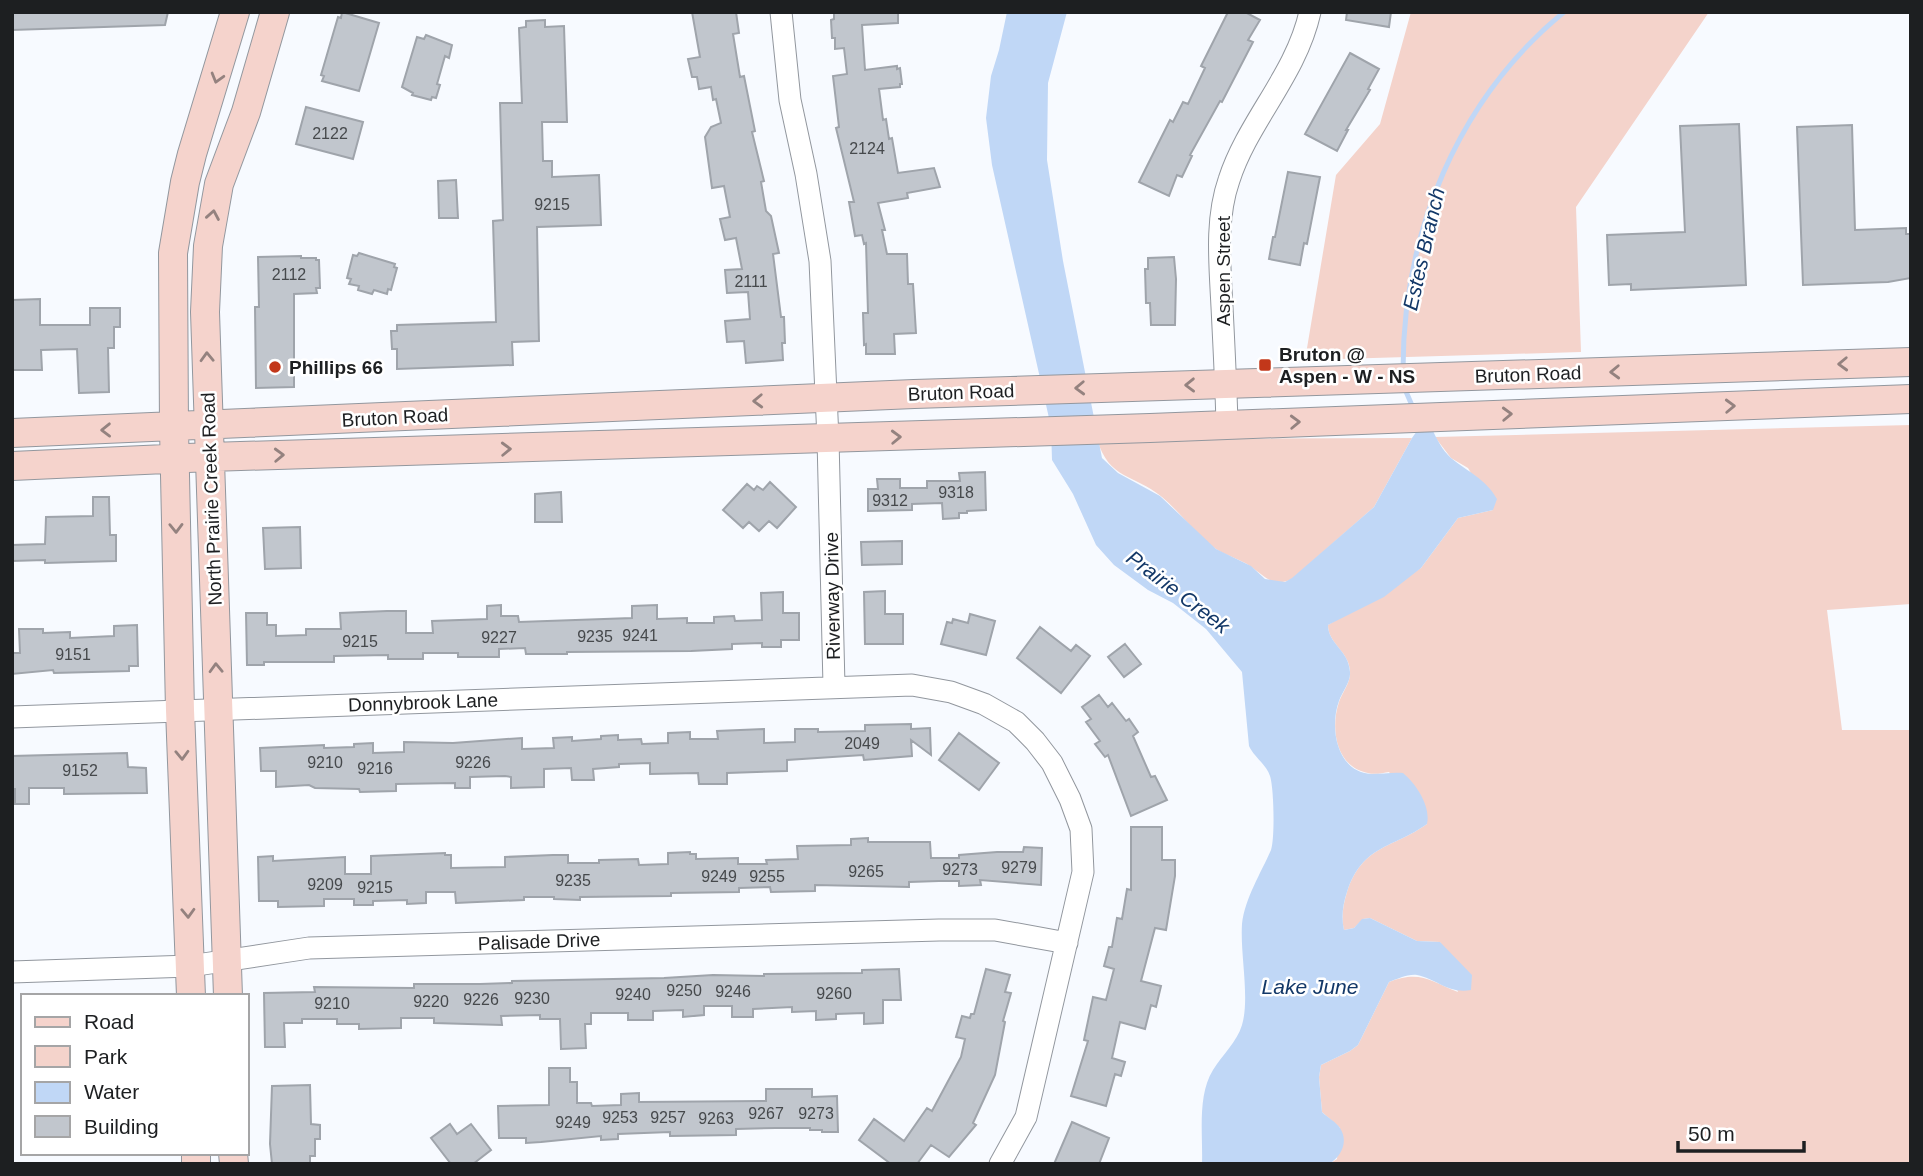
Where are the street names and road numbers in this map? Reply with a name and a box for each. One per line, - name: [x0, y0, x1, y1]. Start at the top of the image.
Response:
- street label: Aspen Street: [1213, 215, 1234, 326]
- street label: Bruton Road: [1474, 362, 1582, 387]
- street label: Bruton Road: [907, 380, 1015, 405]
- street label: North Prairie Creek Road: [197, 392, 226, 606]
- street label: Bruton Road: [341, 404, 449, 431]
- street label: Riverway Drive: [821, 532, 844, 660]
- street label: Donnybrook Lane: [348, 689, 498, 716]
- street label: Palisade Drive: [477, 929, 601, 954]

